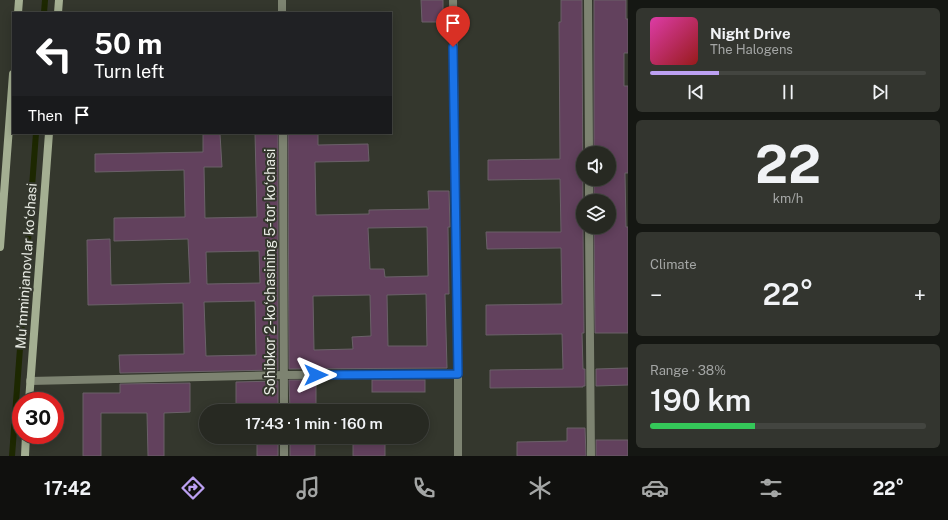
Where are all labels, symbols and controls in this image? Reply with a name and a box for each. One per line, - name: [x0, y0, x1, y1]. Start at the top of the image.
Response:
- pin: [436, 6, 470, 47]
- icon: arrive: [442, 12, 464, 34]
- text: Night Drive: [710, 25, 791, 42]
- text: 50 m: [94, 27, 162, 60]
- icon: left: [28, 28, 80, 80]
- text: The Halogens: [710, 42, 793, 57]
- text: Turn left: [94, 61, 164, 82]
- icon: previous: [685, 81, 707, 103]
- icon: pause: [777, 81, 799, 103]
- icon: next: [869, 81, 891, 103]
- icon: arrive: [71, 104, 93, 126]
- text: Then: [28, 107, 63, 124]
- text: 22: [755, 134, 821, 195]
- map controls: [576, 146, 616, 234]
- button: sound: [576, 146, 616, 186]
- street label: Sohibkor 2-ko‘chasining 5-tor ko‘chasi: [262, 148, 278, 396]
- street label: Mu’mminjanovlar ko‘chasi: [12, 182, 40, 350]
- text: km/h: [773, 191, 803, 206]
- button: layers: [576, 194, 616, 234]
- text: Climate: [650, 257, 697, 272]
- text: 22°: [762, 276, 814, 312]
- text: −: [650, 282, 662, 308]
- text: +: [914, 282, 926, 308]
- position arrow: [295, 354, 337, 396]
- text: Range · 38%: [650, 363, 726, 378]
- text: 190 km: [650, 382, 751, 418]
- speed limit sign: 30: [12, 392, 64, 444]
- text: 17:43 · 1 min · 160 m: [245, 415, 383, 432]
- icon: directions: [179, 474, 207, 502]
- icon: music: [294, 474, 322, 502]
- icon: phone: [410, 474, 438, 502]
- icon: climate: [526, 474, 554, 502]
- icon: car: [641, 474, 669, 502]
- icon: filters: [757, 474, 785, 502]
- text: 17:42: [44, 478, 91, 499]
- text: 22°: [873, 478, 904, 499]

